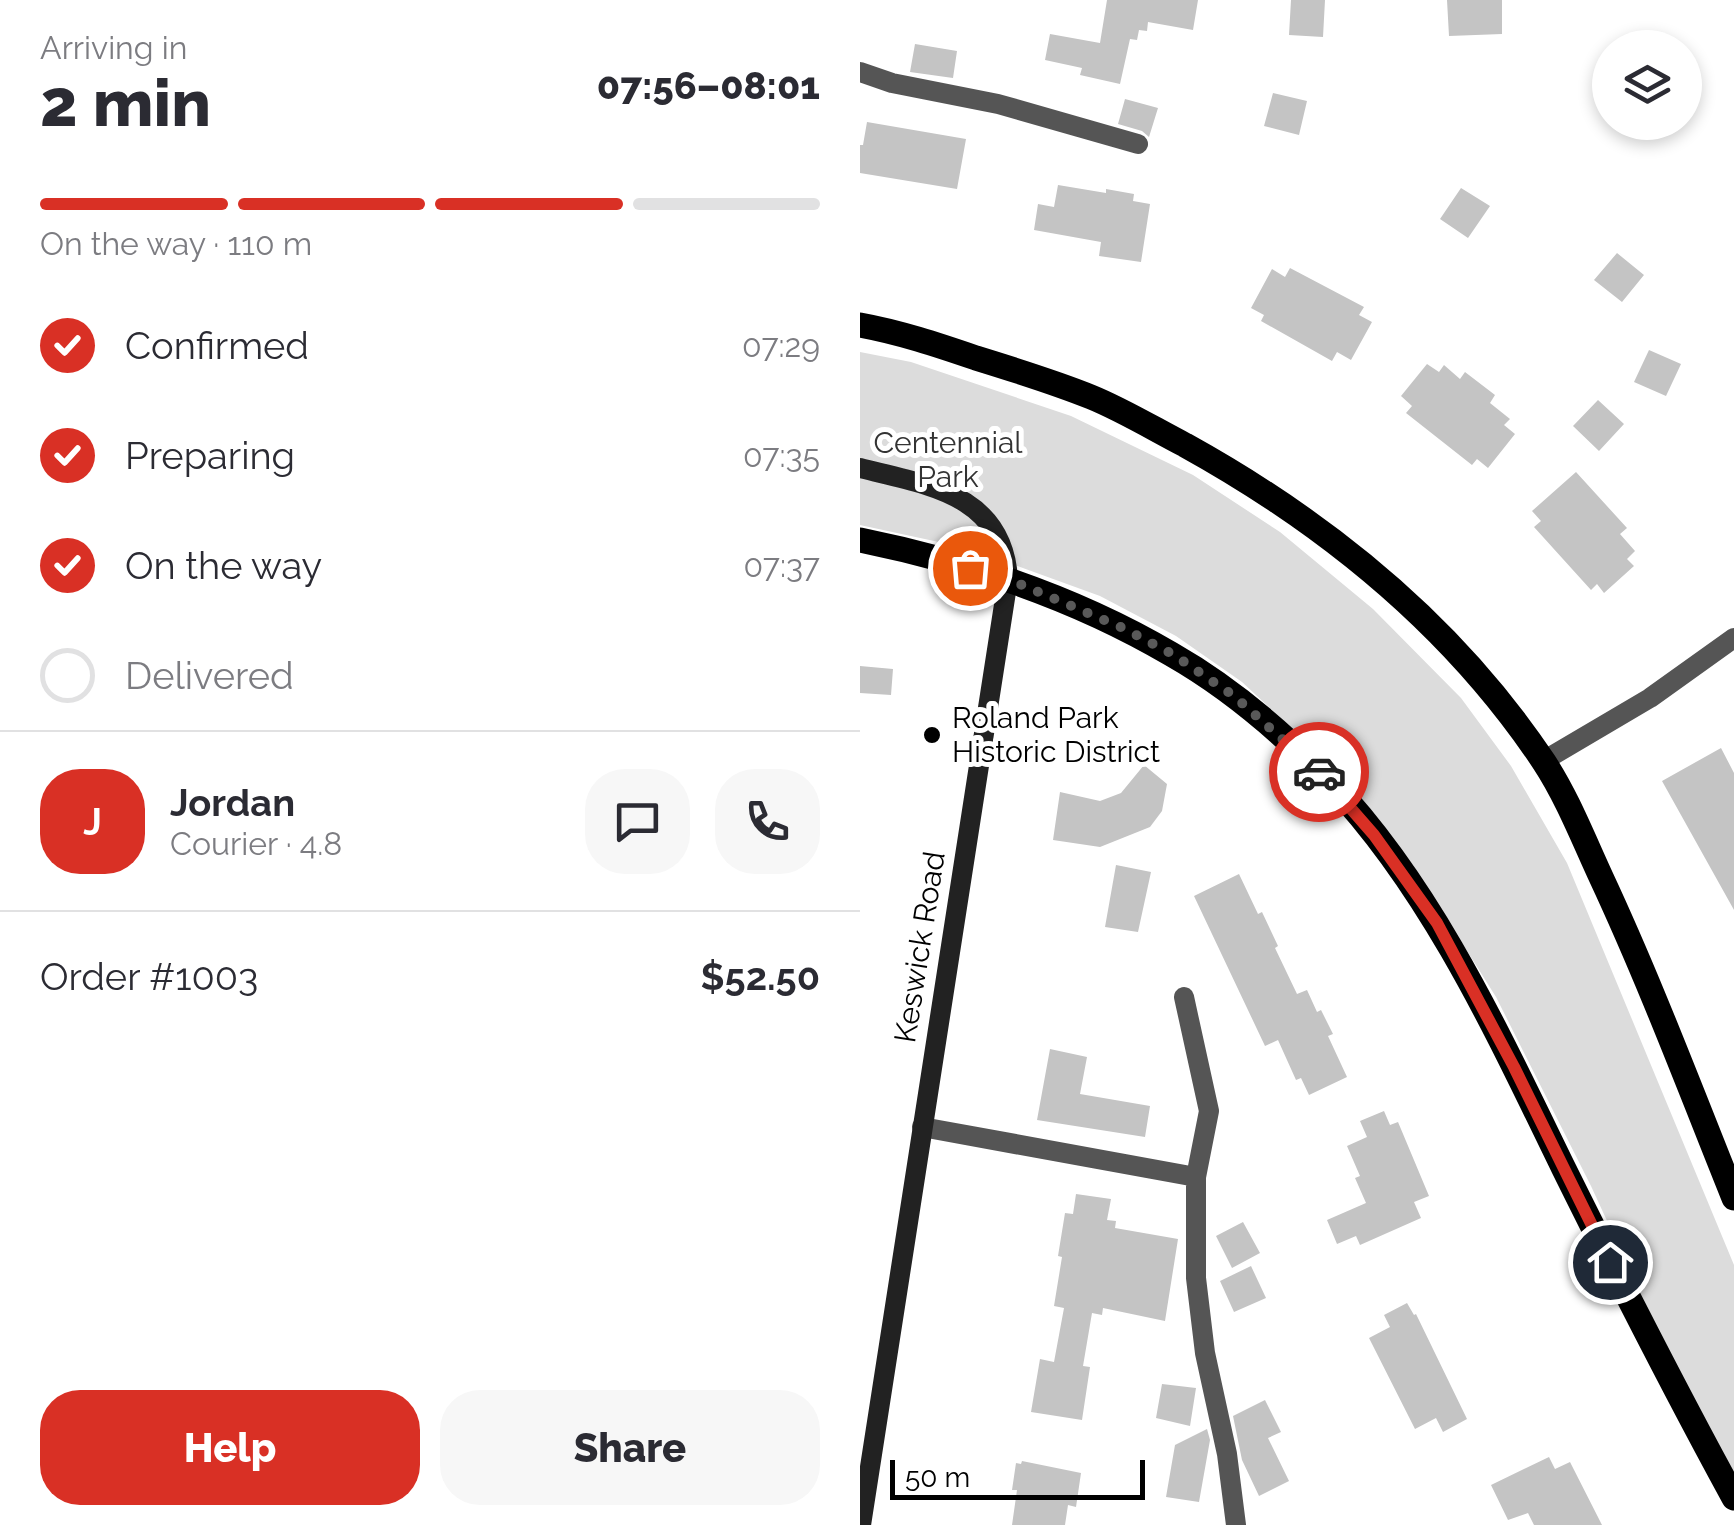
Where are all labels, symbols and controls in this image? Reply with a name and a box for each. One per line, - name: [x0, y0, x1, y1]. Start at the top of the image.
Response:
- text: Arriving in: [40, 29, 187, 66]
- map controls: [1592, 30, 1702, 140]
- button: layers: [1592, 30, 1702, 140]
- text: 07:56–08:01: [597, 63, 820, 108]
- text: 2 min: [40, 65, 211, 141]
- text: On the way · 110 m: [40, 225, 312, 262]
- icon: check: [40, 318, 95, 373]
- text: Confirmed: [125, 323, 309, 368]
- text: 07:29: [742, 327, 820, 364]
- park label: Centennial Park: [874, 425, 1023, 494]
- icon: check: [40, 428, 95, 483]
- text: Preparing: [125, 433, 295, 478]
- text: 07:35: [743, 437, 820, 474]
- pin: [928, 526, 1013, 611]
- icon: check: [40, 538, 95, 593]
- icon: bag: [943, 541, 998, 596]
- text: On the way: [125, 543, 322, 588]
- text: 07:37: [743, 547, 820, 584]
- text: Delivered: [125, 653, 294, 698]
- place label: Roland Park Historic District: [952, 700, 1160, 769]
- courier: [1269, 722, 1369, 822]
- marker: Roland Park Historic District: [921, 724, 943, 746]
- icon: car: [1292, 745, 1347, 800]
- button: chat: [585, 769, 690, 874]
- button: phone: [715, 769, 820, 874]
- text: Jordan: [170, 780, 295, 825]
- text: J: [83, 799, 102, 844]
- text: Courier · 4.8: [170, 825, 342, 862]
- street label: Keswick Road: [887, 849, 952, 1045]
- text: Order #1003: [40, 954, 258, 999]
- text: $52.50: [700, 954, 820, 999]
- pin: [1568, 1220, 1653, 1305]
- icon: home: [1583, 1235, 1638, 1290]
- button: Help: [40, 1390, 420, 1505]
- button: Share: [440, 1390, 820, 1505]
- scale bar: [890, 1455, 1145, 1500]
- text: 50 m: [905, 1461, 970, 1494]

